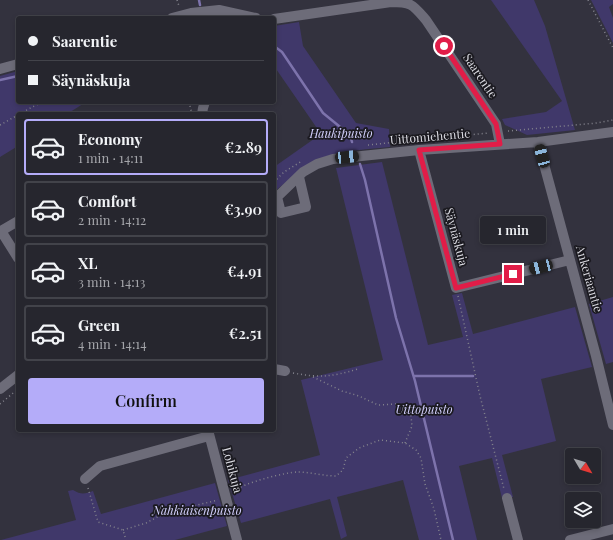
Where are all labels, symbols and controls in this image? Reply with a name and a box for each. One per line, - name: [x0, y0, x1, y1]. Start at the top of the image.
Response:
- text: Saarentie: [52, 31, 117, 51]
- route start: [435, 37, 453, 55]
- street label: Saarentie: [460, 50, 502, 101]
- text: Säynäskuja: [52, 70, 130, 90]
- park label: Haukipuisto: [308, 125, 373, 141]
- street label: Uittomiehentie: [389, 125, 471, 147]
- icon: car: [30, 129, 66, 165]
- text: Economy: [78, 129, 142, 149]
- text: €2.89: [225, 137, 262, 157]
- car: [533, 143, 551, 169]
- text: 1 min · 14:11: [78, 149, 143, 166]
- car: [334, 150, 360, 164]
- icon: car: [30, 191, 66, 227]
- text: Comfort: [78, 191, 136, 211]
- text: €3.90: [224, 199, 262, 219]
- street label: Säynäskuja: [442, 206, 472, 268]
- text: 2 min · 14:12: [78, 211, 146, 228]
- callout: 1 min: [480, 216, 546, 244]
- text: 1 min: [497, 221, 529, 238]
- street label: Ankeriaantie: [573, 242, 607, 314]
- icon: car: [30, 253, 66, 289]
- text: XL: [78, 253, 98, 273]
- car: [528, 258, 554, 276]
- text: €4.91: [227, 261, 262, 281]
- route end: [504, 265, 522, 283]
- text: 3 min · 14:13: [78, 273, 145, 290]
- icon: car: [30, 315, 66, 351]
- text: Green: [78, 315, 120, 335]
- text: €2.51: [229, 323, 262, 343]
- text: 4 min · 14:14: [78, 335, 147, 352]
- button: Confirm: [28, 378, 264, 424]
- park label: Uittopuisto: [395, 401, 453, 417]
- street label: Lohikuja: [219, 445, 247, 494]
- north arrow: [565, 448, 601, 484]
- map controls: [565, 448, 601, 528]
- button: layers: [565, 492, 601, 528]
- park label: Nahkiaisenpuisto: [151, 502, 242, 518]

